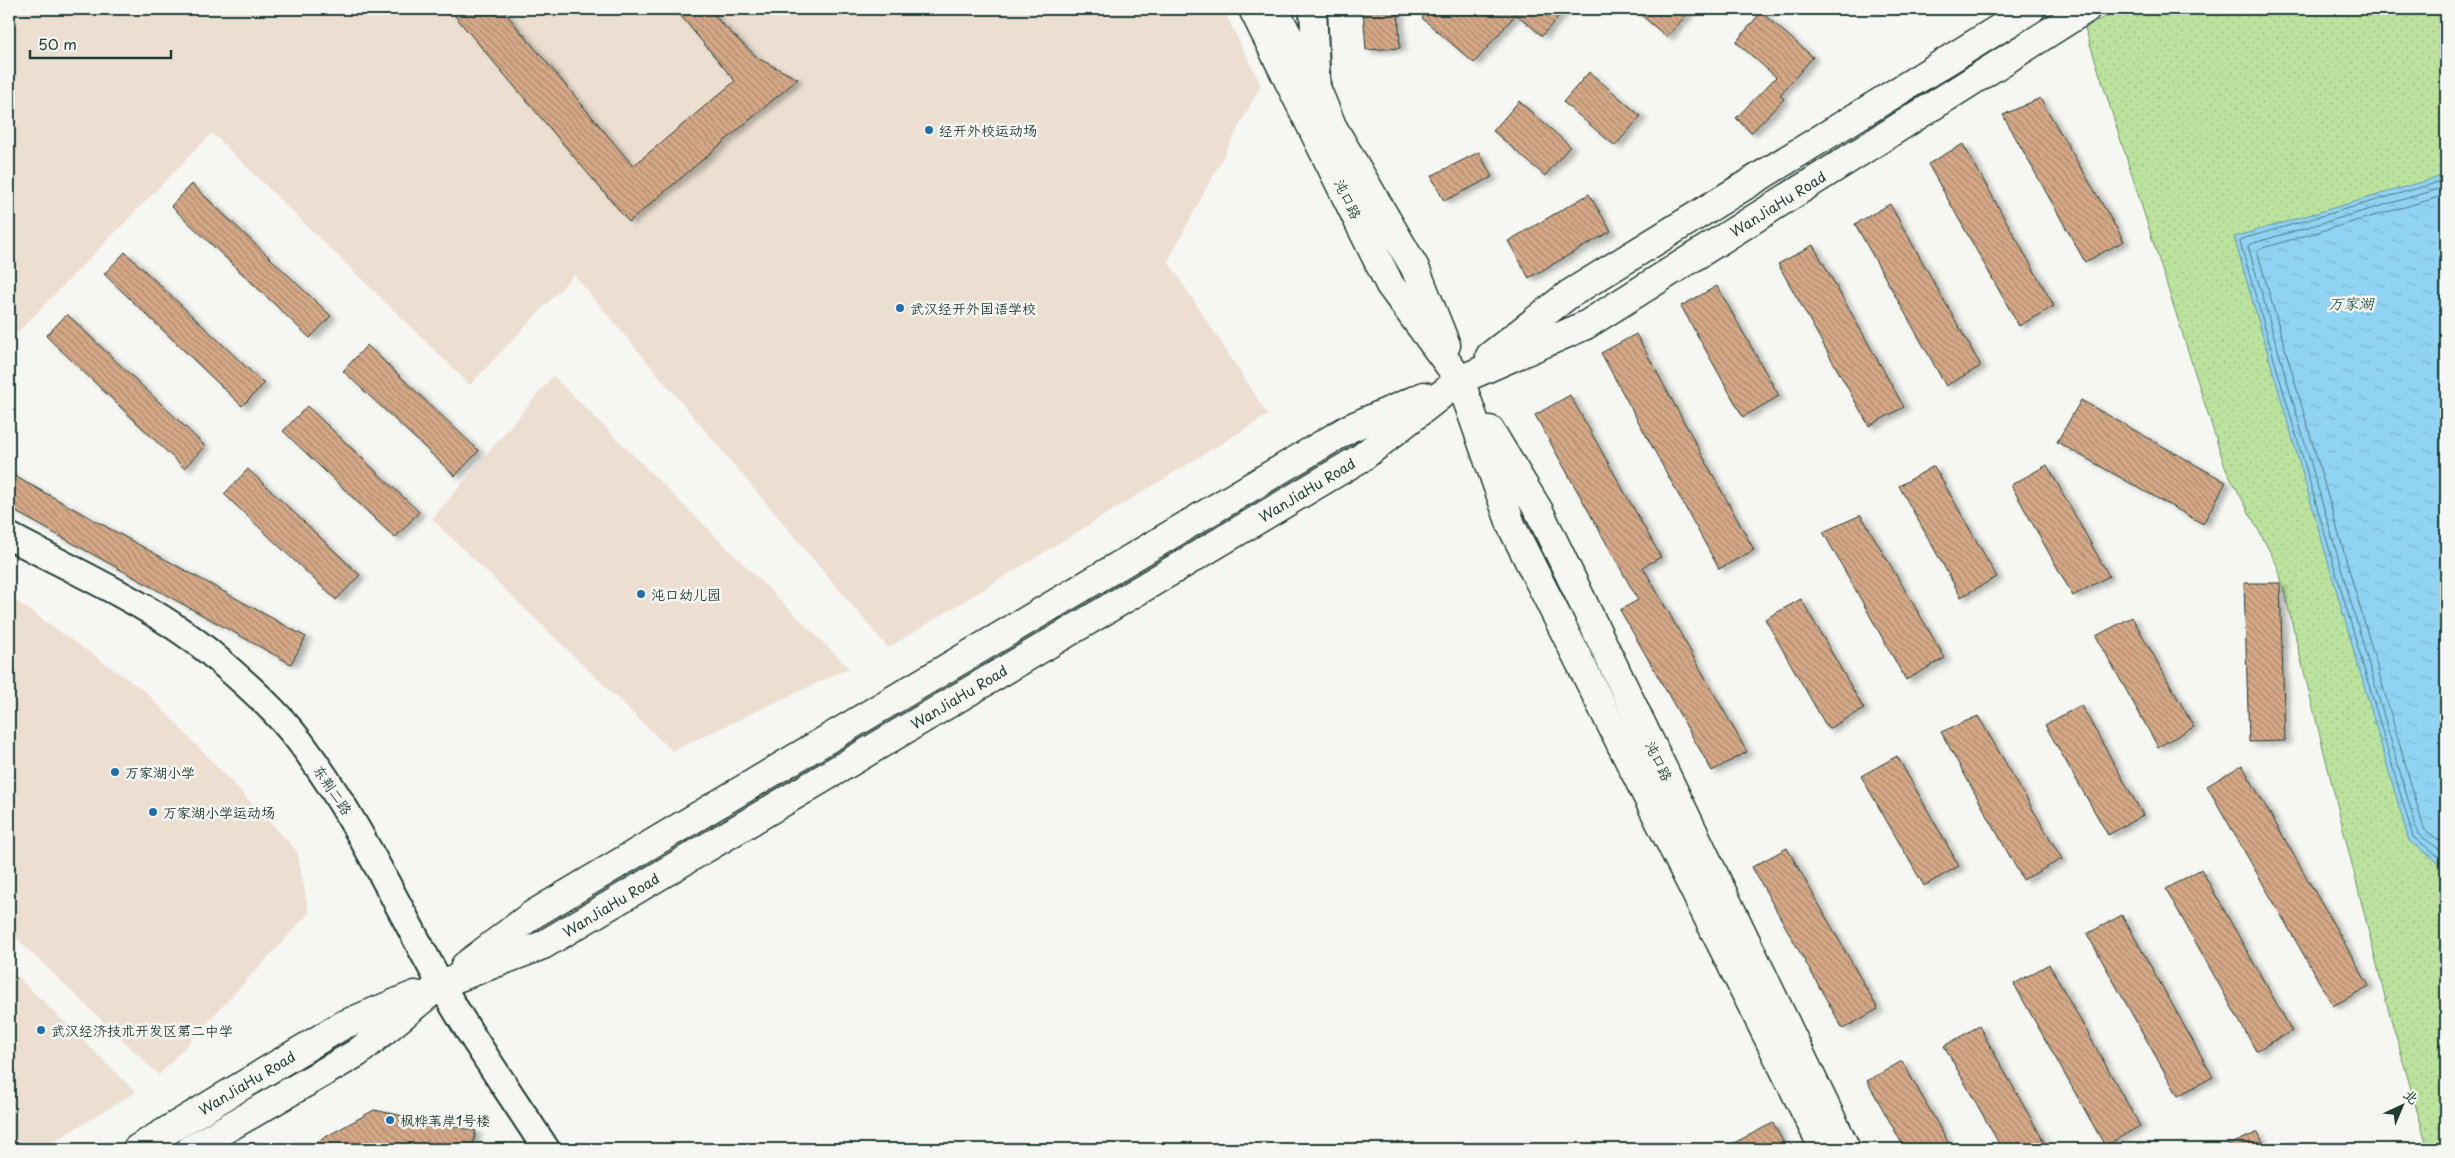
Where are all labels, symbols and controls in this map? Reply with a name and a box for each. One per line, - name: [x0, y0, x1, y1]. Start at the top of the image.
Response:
- scale bar: [30, 28, 171, 60]
- text: 50 m: [38, 32, 77, 55]
- place label: 经开外校运动场: [939, 120, 1037, 141]
- marker: 经开外校运动场: [923, 124, 935, 136]
- street label: WanJiaHu Road: [1726, 166, 1830, 242]
- street label: 沌口路: [1329, 176, 1367, 222]
- water label: 万家湖: [2328, 291, 2375, 314]
- place label: 武汉经开外国语学校: [910, 298, 1036, 319]
- marker: 武汉经开外国语学校: [894, 302, 906, 314]
- street label: WanJiaHu Road: [1255, 453, 1359, 527]
- place label: 沌口幼儿园: [651, 584, 721, 605]
- marker: 沌口幼儿园: [635, 588, 647, 600]
- street label: WanJiaHu Road: [907, 660, 1011, 734]
- street label: 沌口路: [1640, 738, 1678, 784]
- street label: 东荆二路: [309, 761, 357, 819]
- place label: 万家湖小学: [125, 762, 195, 783]
- marker: 万家湖小学: [109, 766, 121, 778]
- place label: 万家湖小学运动场: [163, 802, 275, 823]
- marker: 万家湖小学运动场: [147, 806, 159, 818]
- street label: WanJiaHu Road: [559, 868, 663, 942]
- place label: 武汉经济技术开发区第二中学: [51, 1020, 233, 1041]
- marker: 武汉经济技术开发区第二中学: [35, 1024, 47, 1036]
- street label: WanJiaHu Road: [195, 1046, 299, 1120]
- north arrow: [2378, 1080, 2428, 1130]
- text: 北: [2399, 1084, 2424, 1109]
- place label: 枫桦苇岸1号楼: [400, 1110, 490, 1131]
- marker: 枫桦苇岸1号楼: [384, 1114, 396, 1126]

